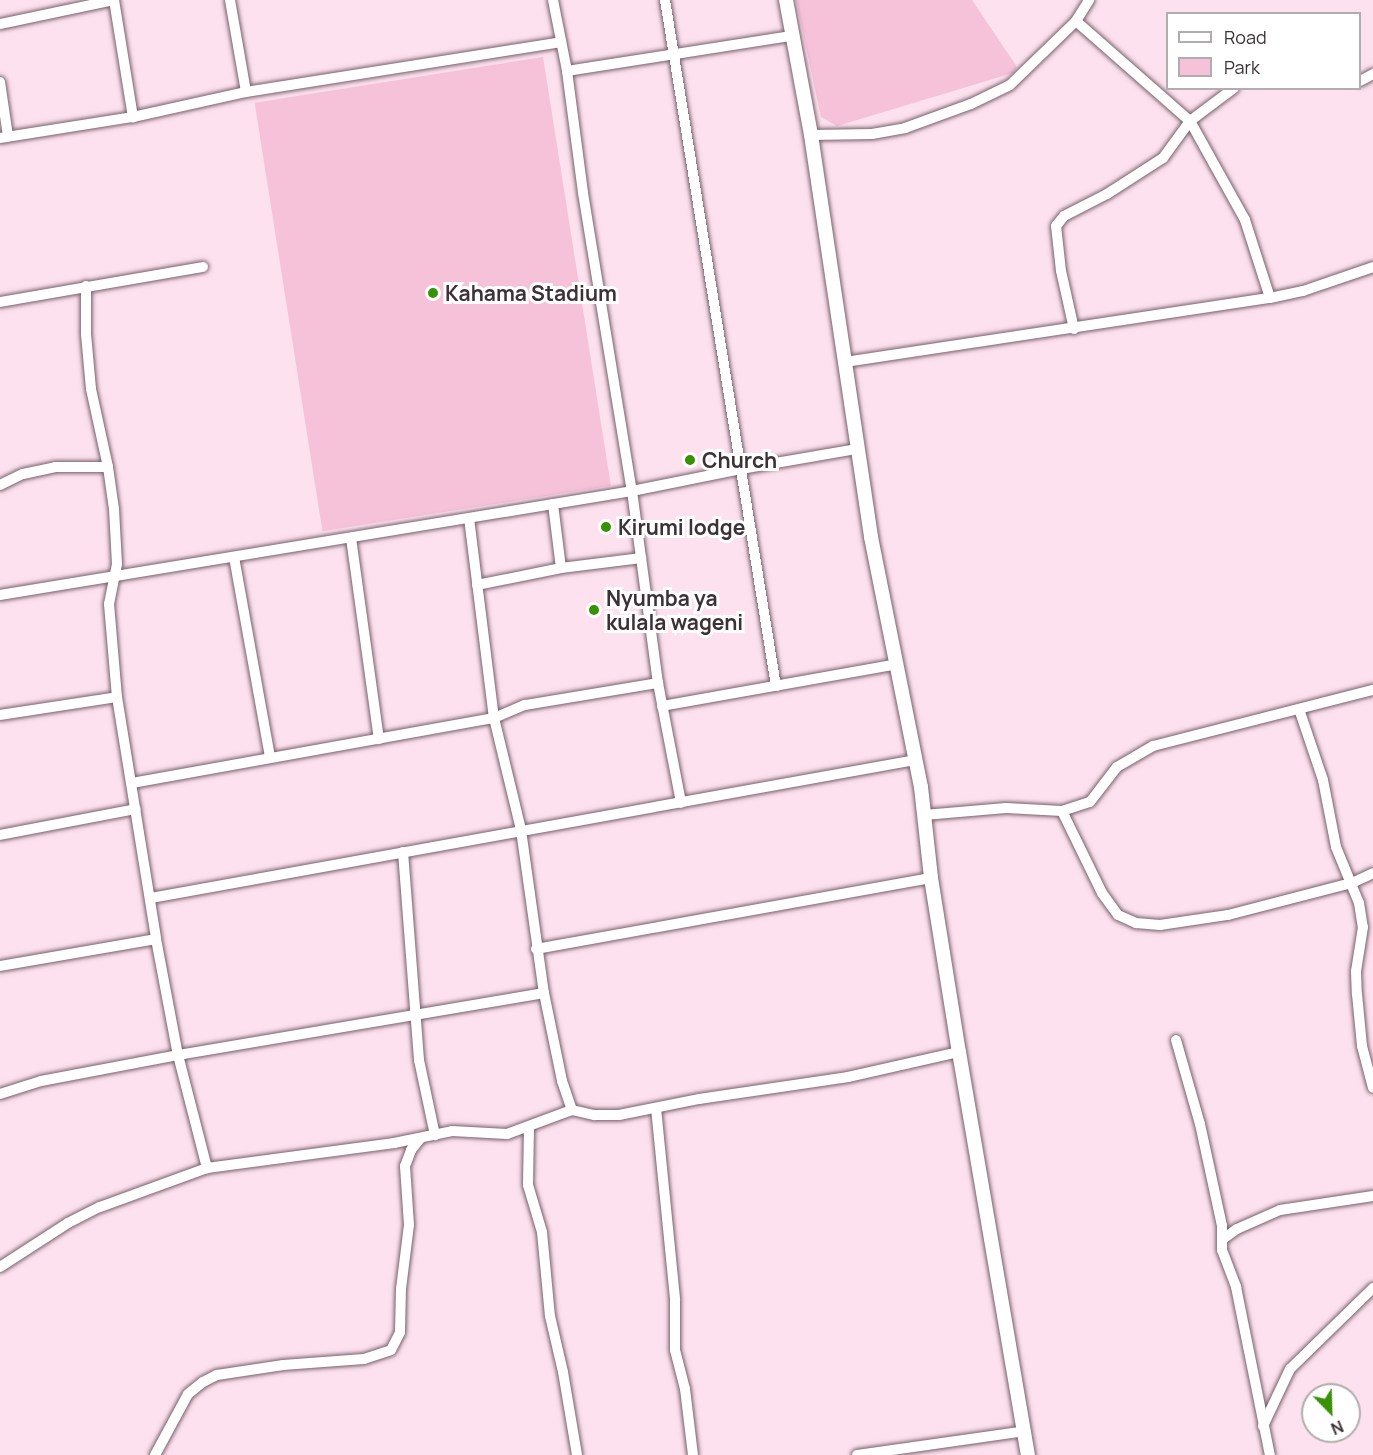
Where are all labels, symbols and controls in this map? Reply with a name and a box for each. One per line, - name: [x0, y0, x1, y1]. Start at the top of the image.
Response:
- legend: [1166, 12, 1361, 90]
- text: Road: [1224, 25, 1267, 49]
- text: Park: [1224, 55, 1260, 79]
- place label: Kahama Stadium: [445, 280, 617, 306]
- marker: Kahama Stadium: [426, 286, 440, 300]
- place label: Church: [702, 447, 777, 473]
- marker: Church: [683, 453, 697, 467]
- place label: Kirumi lodge: [618, 514, 745, 540]
- marker: Kirumi lodge: [599, 520, 613, 534]
- place label: Nyumba ya kulala wageni: [606, 585, 743, 635]
- marker: Nyumba ya kulala wageni: [587, 603, 601, 617]
- north arrow: [1301, 1383, 1361, 1443]
- text: N: [1328, 1415, 1347, 1440]

